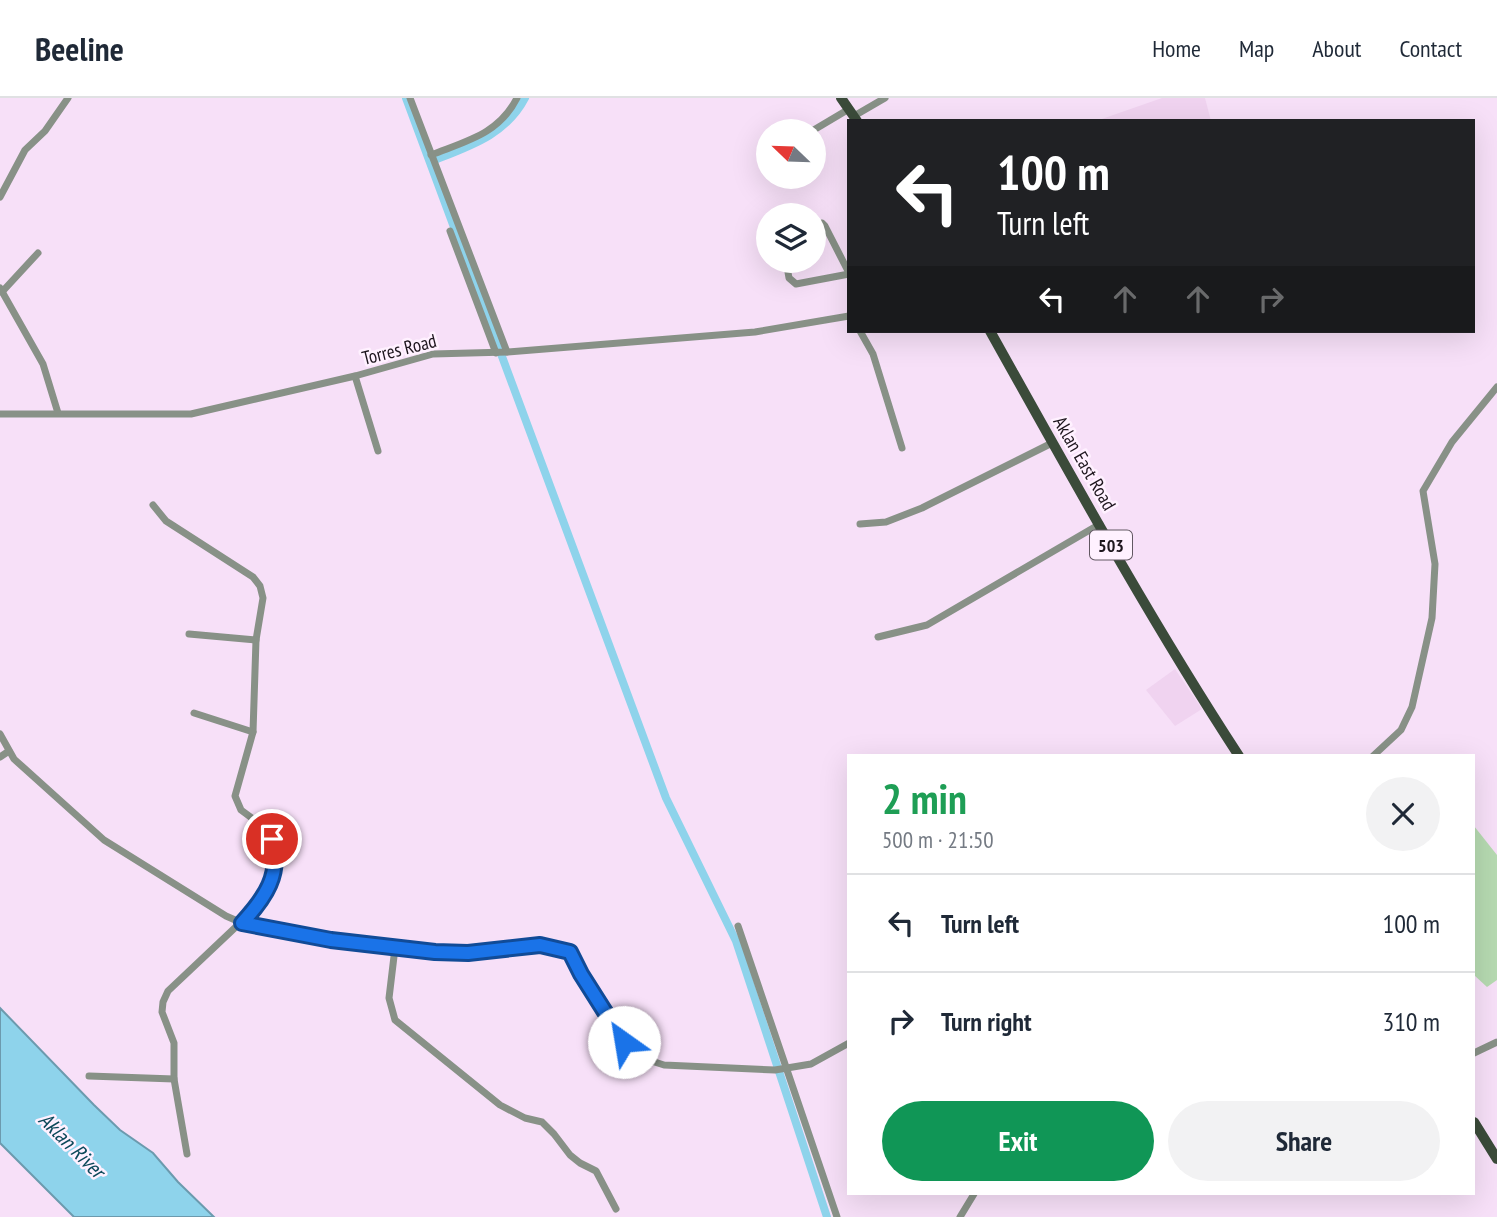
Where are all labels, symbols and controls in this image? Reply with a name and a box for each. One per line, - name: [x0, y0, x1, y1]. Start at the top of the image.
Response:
- text: Beeline: [35, 27, 124, 70]
- text: Home: [1152, 33, 1201, 64]
- text: Map: [1239, 33, 1274, 64]
- text: About: [1312, 33, 1361, 64]
- text: Contact: [1399, 33, 1462, 64]
- north arrow: [756, 119, 826, 189]
- map controls: [756, 119, 826, 273]
- text: 100 m: [997, 140, 1110, 204]
- icon: left: [882, 147, 973, 238]
- text: Turn left: [997, 202, 1089, 244]
- button: layers: [756, 203, 826, 273]
- icon: left: [1033, 280, 1071, 318]
- icon: ahead: [1106, 280, 1144, 318]
- icon: ahead: [1179, 280, 1217, 318]
- icon: right: [1252, 280, 1290, 318]
- street label: Torres Road: [359, 328, 439, 370]
- street label: Aklan East Road: [1048, 412, 1122, 514]
- road number: 503: [1090, 530, 1132, 560]
- text: 2 min: [882, 771, 967, 826]
- button: close: [1366, 777, 1440, 851]
- pin: [242, 809, 302, 869]
- icon: arrive: [253, 820, 291, 858]
- text: 500 m · 21:50: [882, 825, 994, 854]
- icon: left: [882, 904, 920, 942]
- text: Turn left: [941, 907, 1019, 940]
- text: 100 m: [1382, 907, 1440, 940]
- icon: right: [882, 1002, 920, 1040]
- position arrow: [587, 1005, 661, 1079]
- text: Turn right: [941, 1005, 1032, 1038]
- text: 310 m: [1382, 1005, 1440, 1038]
- button: Exit: [882, 1101, 1154, 1181]
- button: Share: [1168, 1101, 1440, 1181]
- water label: Aklan River: [33, 1106, 113, 1186]

